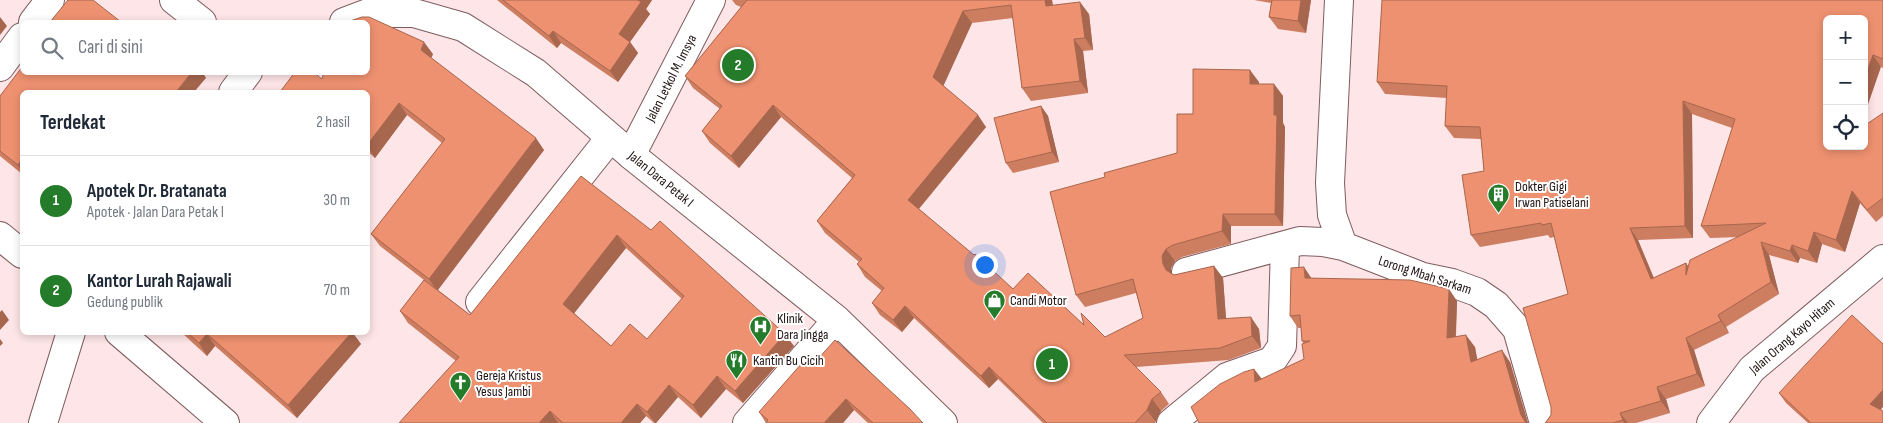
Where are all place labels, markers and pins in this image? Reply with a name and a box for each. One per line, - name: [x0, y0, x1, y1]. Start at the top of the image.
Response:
- pin: 2: [722, 46, 754, 84]
- place label: Dokter Gigi Irwan Patiselani: [1515, 178, 1589, 211]
- building icon: Dokter Gigi Irwan Patiselani: [1487, 182, 1511, 213]
- shop icon: Candi Motor: [982, 288, 1006, 319]
- place label: Candi Motor: [1010, 292, 1067, 309]
- place label: Klinik Dara Jingga: [777, 310, 828, 343]
- hospital icon: Klinik Dara Jingga: [749, 314, 773, 345]
- pin: 1: [1036, 345, 1068, 383]
- restaurant icon: Kantin Bu Cicih: [725, 348, 749, 379]
- place label: Kantin Bu Cicih: [753, 352, 824, 369]
- place label: Gereja Kristus Yesus Jambi: [476, 367, 541, 400]
- church icon: Gereja Kristus Yesus Jambi: [448, 371, 472, 402]

